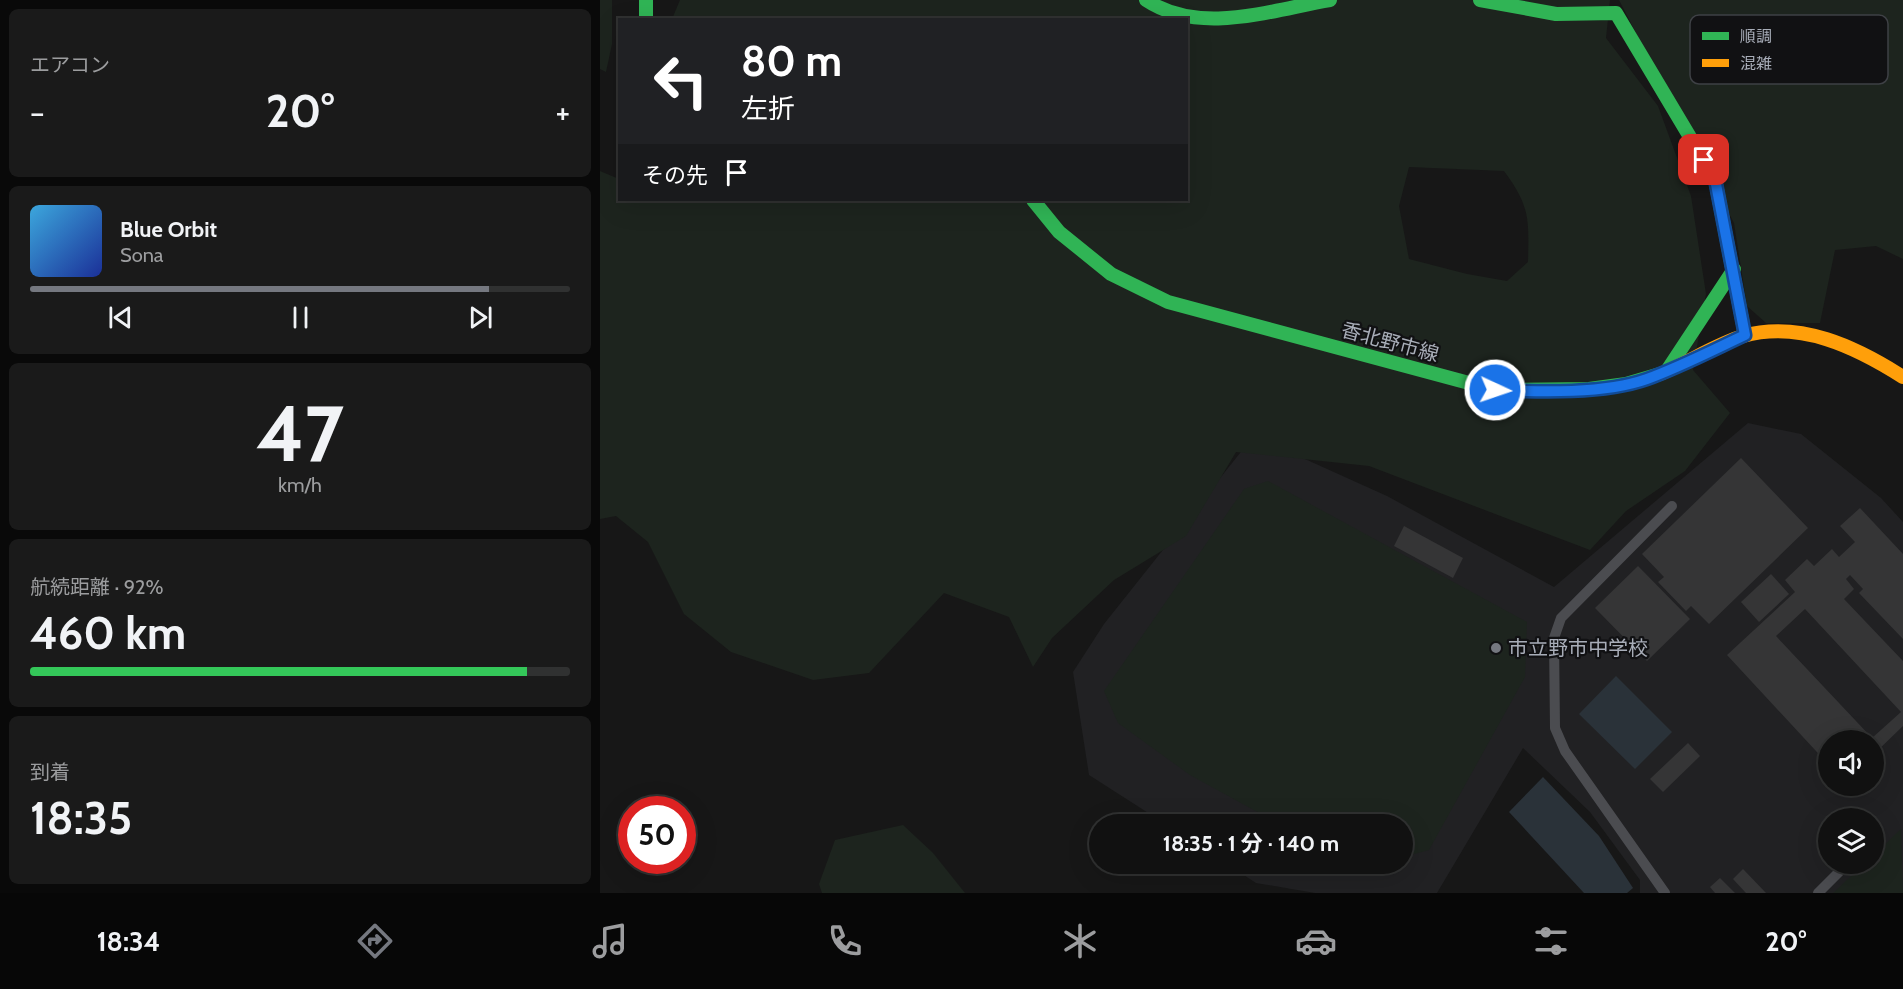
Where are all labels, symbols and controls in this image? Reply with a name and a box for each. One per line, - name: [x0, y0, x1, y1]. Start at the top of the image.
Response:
- legend: [1690, 15, 1888, 84]
- text: 順調: [1740, 27, 1772, 46]
- text: 80 m: [741, 35, 842, 87]
- icon: left: [642, 42, 720, 120]
- text: エアコン: [30, 53, 110, 77]
- text: 混雑: [1740, 54, 1772, 73]
- text: 20°: [266, 84, 334, 138]
- text: −: [30, 92, 45, 132]
- text: +: [555, 92, 570, 132]
- text: 左折: [741, 92, 795, 125]
- pin: [1678, 134, 1729, 185]
- icon: arrive: [1687, 143, 1720, 176]
- icon: arrive: [720, 156, 753, 189]
- text: その先: [642, 162, 708, 189]
- text: Blue Orbit: [120, 216, 217, 243]
- text: Sona: [120, 243, 163, 267]
- icon: previous: [104, 301, 137, 334]
- icon: pause: [284, 301, 317, 334]
- icon: next: [464, 301, 497, 334]
- street label: 香北野市線: [1339, 317, 1441, 367]
- position arrow: [1463, 358, 1527, 422]
- text: 47: [256, 386, 344, 481]
- text: km/h: [278, 473, 322, 497]
- text: 航続距離 · 92%: [30, 575, 164, 599]
- text: 460 km: [30, 606, 186, 660]
- place label: 市立野市中学校: [1508, 636, 1648, 660]
- marker: 市立野市中学校: [1489, 641, 1503, 655]
- map controls: [1818, 730, 1884, 874]
- button: sound: [1818, 730, 1884, 796]
- text: 到着: [30, 760, 70, 784]
- text: 18:35: [30, 791, 132, 845]
- speed limit sign: 50: [618, 796, 696, 874]
- button: layers: [1818, 808, 1884, 874]
- text: 18:35 · 1 分 · 140 m: [1163, 830, 1339, 857]
- icon: directions: [354, 920, 396, 962]
- icon: music: [589, 920, 631, 962]
- icon: phone: [824, 920, 866, 962]
- icon: climate: [1059, 920, 1101, 962]
- icon: car: [1295, 920, 1337, 962]
- icon: filters: [1530, 920, 1572, 962]
- text: 18:34: [97, 925, 160, 958]
- text: 20°: [1765, 925, 1806, 958]

